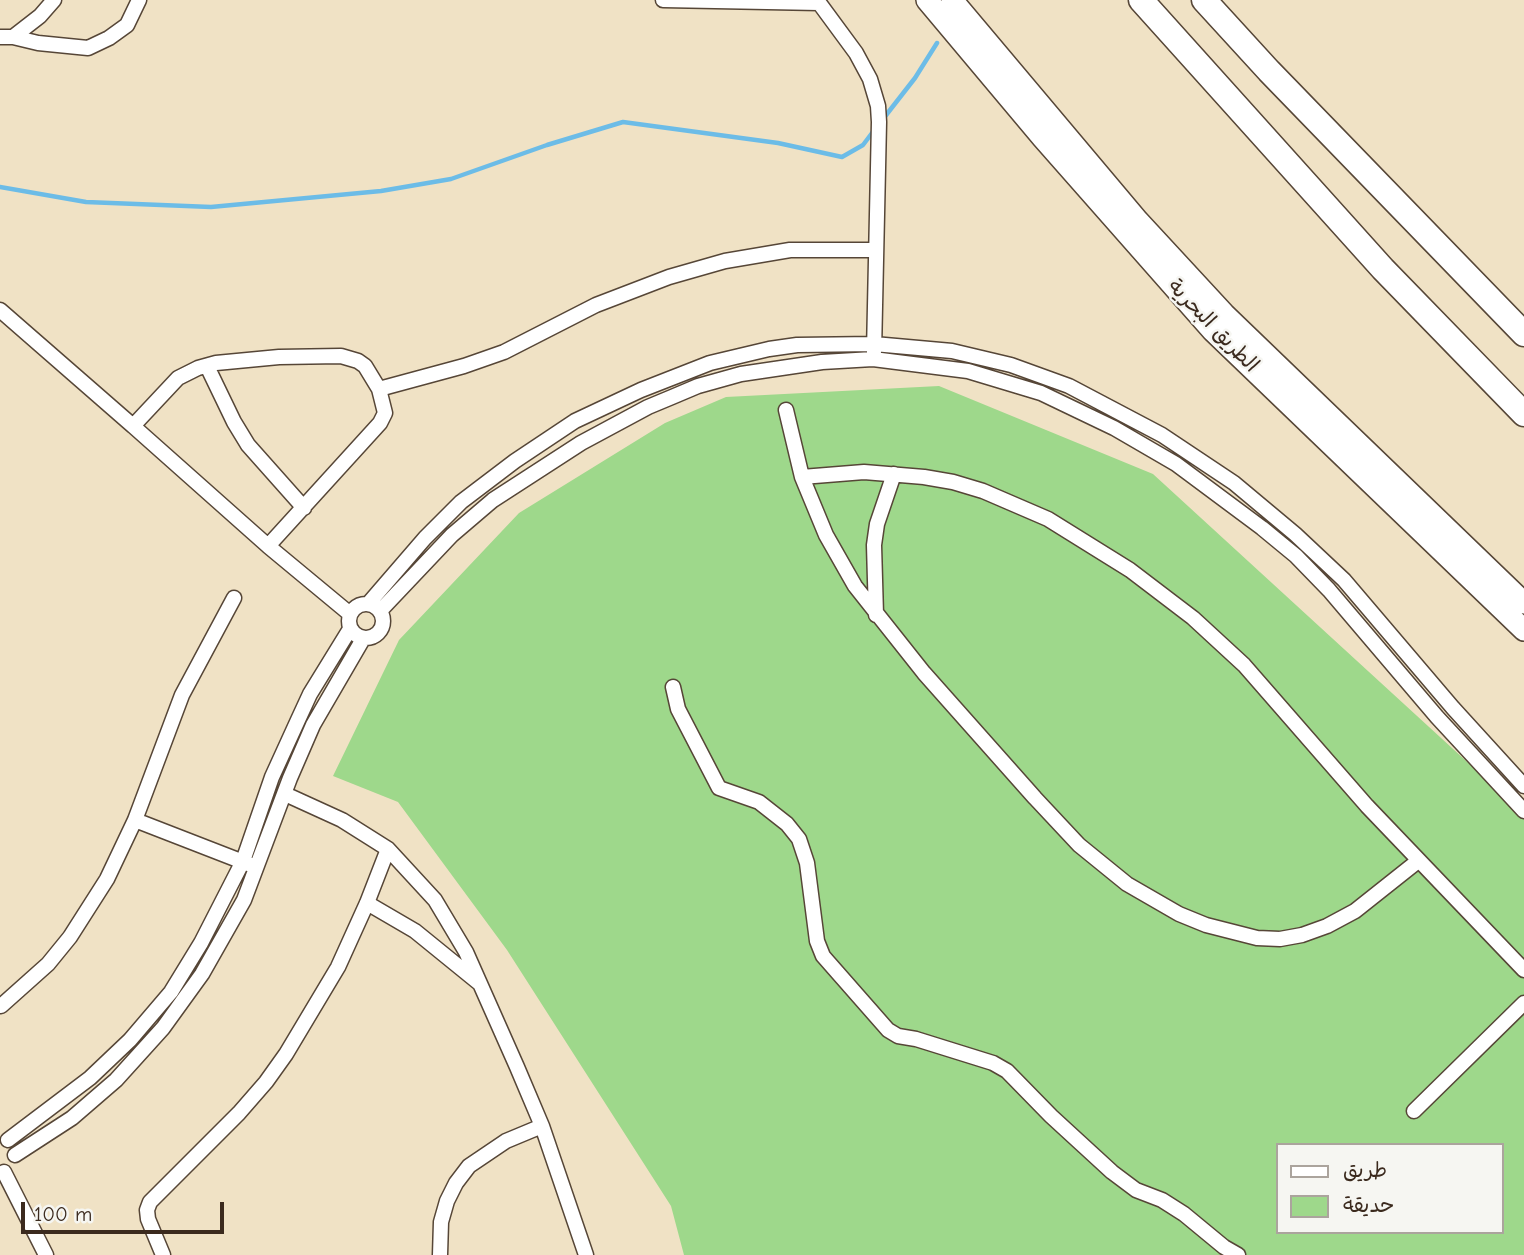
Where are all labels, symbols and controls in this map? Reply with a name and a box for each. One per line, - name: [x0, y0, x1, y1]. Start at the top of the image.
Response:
- street label: الطريق البحرية: [1162, 274, 1264, 378]
- legend: [1276, 1143, 1503, 1234]
- text: طريق: [1343, 1158, 1387, 1182]
- scale bar: [24, 1188, 228, 1232]
- text: حديقة: [1343, 1193, 1394, 1217]
- text: 100 m: [34, 1202, 92, 1226]

